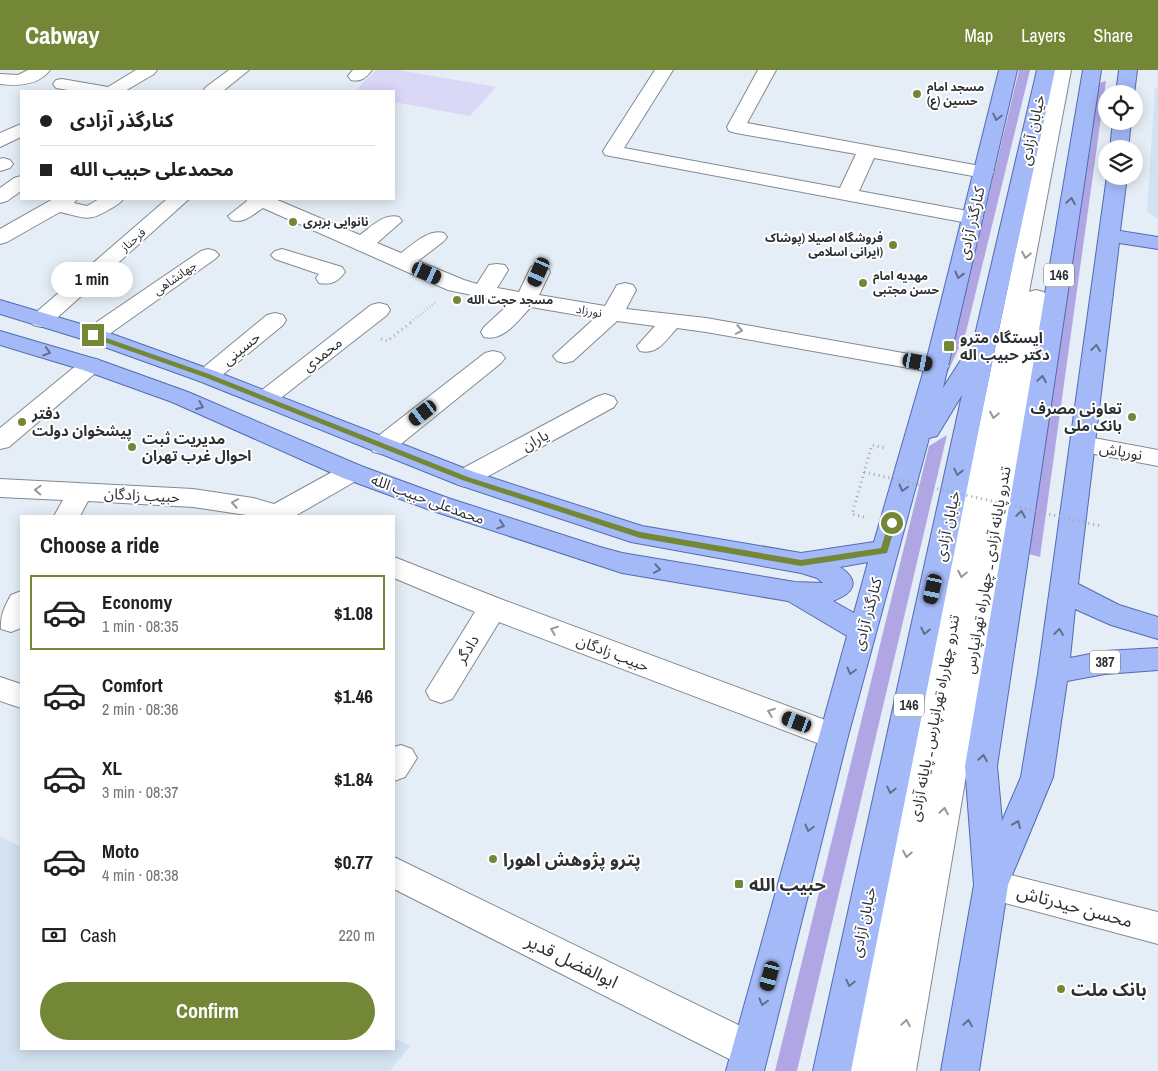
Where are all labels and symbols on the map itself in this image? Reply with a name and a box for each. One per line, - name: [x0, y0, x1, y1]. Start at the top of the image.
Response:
- place label: مسجد امام حسين (ع): [927, 79, 984, 110]
- marker: مسجد امام حسين (ع): [911, 88, 923, 100]
- street label: خیابان آزادی: [1014, 93, 1050, 167]
- one-way arrow: [992, 113, 1003, 122]
- street label: کنارگذر آزادی: [952, 184, 990, 262]
- one-way arrow: [1065, 197, 1075, 206]
- place label: نانوایی بربری: [303, 214, 369, 230]
- marker: نانوایی بربری: [287, 216, 299, 228]
- street label: فرحناز: [116, 225, 149, 256]
- place label: فروشگاه اصیلا (پوشاک ایرانی اسلامی): [765, 230, 883, 260]
- marker: فروشگاه اصیلا (پوشاک ایرانی اسلامی): [887, 239, 899, 251]
- one-way arrow: [1021, 251, 1031, 260]
- car: [526, 255, 551, 289]
- street label: جهانشاهی: [150, 257, 200, 299]
- car: [410, 260, 443, 286]
- callout: 1 min: [52, 262, 134, 298]
- road number: 146: [1044, 264, 1074, 286]
- place label: مهدیه امام حسن مجتبی: [873, 268, 940, 298]
- one-way arrow: [954, 271, 965, 280]
- marker: مهدیه امام حسن مجتبی: [857, 277, 869, 289]
- place label: مسجد حجت الله: [467, 292, 553, 308]
- marker: مسجد حجت الله: [451, 294, 463, 306]
- street label: نورزاد: [575, 301, 603, 321]
- route end: [82, 324, 104, 346]
- one-way arrow: [734, 325, 743, 335]
- street label: حسینی: [218, 326, 265, 370]
- place label: ایستگاه مترو دکتر حبیب اله: [960, 327, 1050, 365]
- street label: محمدی: [298, 332, 346, 376]
- marker: ایستگاه مترو دکتر حبیب اله: [942, 339, 956, 353]
- one-way arrow: [1090, 343, 1101, 351]
- one-way arrow: [42, 347, 50, 357]
- car: [901, 352, 934, 372]
- one-way arrow: [1037, 375, 1047, 383]
- car: [406, 398, 439, 428]
- place label: تعاونی مصرف بانک ملی: [1030, 398, 1123, 436]
- one-way arrow: [195, 400, 204, 411]
- place label: دفتر پیشخوان دولت: [31, 403, 132, 441]
- one-way arrow: [989, 410, 1000, 419]
- marker: تعاونی مصرف بانک ملی: [1126, 411, 1138, 423]
- marker: دفتر پیشخوان دولت: [16, 416, 28, 428]
- street label: یاران: [518, 424, 552, 456]
- place label: مدیریت ثبت احوال غرب تهران: [142, 428, 251, 466]
- street label: نورپاش: [1098, 437, 1144, 465]
- marker: مدیریت ثبت احوال غرب تهران: [126, 441, 138, 453]
- street label: تندرو پایانه آزادی ـ چهارراه تهرانپارس: [958, 465, 1016, 675]
- one-way arrow: [953, 467, 964, 476]
- street label: محمدعلی حبیب الله: [368, 469, 488, 529]
- street label: حبیب زادگان: [103, 483, 181, 507]
- one-way arrow: [34, 484, 42, 495]
- one-way arrow: [898, 484, 908, 492]
- street label: خیابان آزادی: [929, 489, 965, 563]
- one-way arrow: [230, 499, 239, 509]
- one-way arrow: [1015, 510, 1026, 518]
- route start: [881, 512, 903, 534]
- one-way arrow: [497, 519, 505, 529]
- one-way arrow: [653, 563, 662, 573]
- one-way arrow: [958, 570, 968, 578]
- car: [922, 573, 943, 605]
- street label: کنارگذر آزادی: [847, 575, 887, 653]
- street label: تندرو چهارراه تهرانپارس ـ پایانه آزادی: [904, 613, 964, 823]
- one-way arrow: [550, 626, 558, 636]
- one-way arrow: [920, 626, 930, 635]
- one-way arrow: [1053, 627, 1064, 635]
- street label: حبیب زادگان: [574, 630, 652, 676]
- street label: دادگر: [450, 631, 484, 668]
- road number: 387: [1090, 650, 1120, 674]
- one-way arrow: [846, 667, 857, 676]
- road number: 146: [894, 694, 924, 716]
- one-way arrow: [767, 708, 776, 718]
- car: [780, 710, 813, 734]
- one-way arrow: [977, 753, 987, 762]
- one-way arrow: [886, 785, 897, 794]
- one-way arrow: [938, 807, 948, 816]
- one-way arrow: [1011, 820, 1022, 829]
- one-way arrow: [804, 824, 814, 832]
- place label: پترو پژوهش اهورا: [503, 847, 641, 872]
- one-way arrow: [902, 849, 913, 858]
- marker: پترو پژوهش اهورا: [487, 853, 499, 865]
- place label: حبیب الله: [749, 872, 826, 897]
- marker: حبیب الله: [733, 878, 745, 890]
- street label: محسن حیدرتاش: [1014, 879, 1136, 933]
- street label: خیابان آزادی: [845, 885, 881, 959]
- street label: ابوالفضل قدیر: [521, 927, 622, 994]
- car: [758, 960, 781, 992]
- place label: بانک ملت: [1071, 977, 1147, 1002]
- one-way arrow: [845, 978, 856, 987]
- marker: بانک ملت: [1055, 983, 1067, 995]
- one-way arrow: [758, 998, 768, 1006]
- one-way arrow: [900, 1019, 910, 1027]
- one-way arrow: [963, 1019, 973, 1027]

